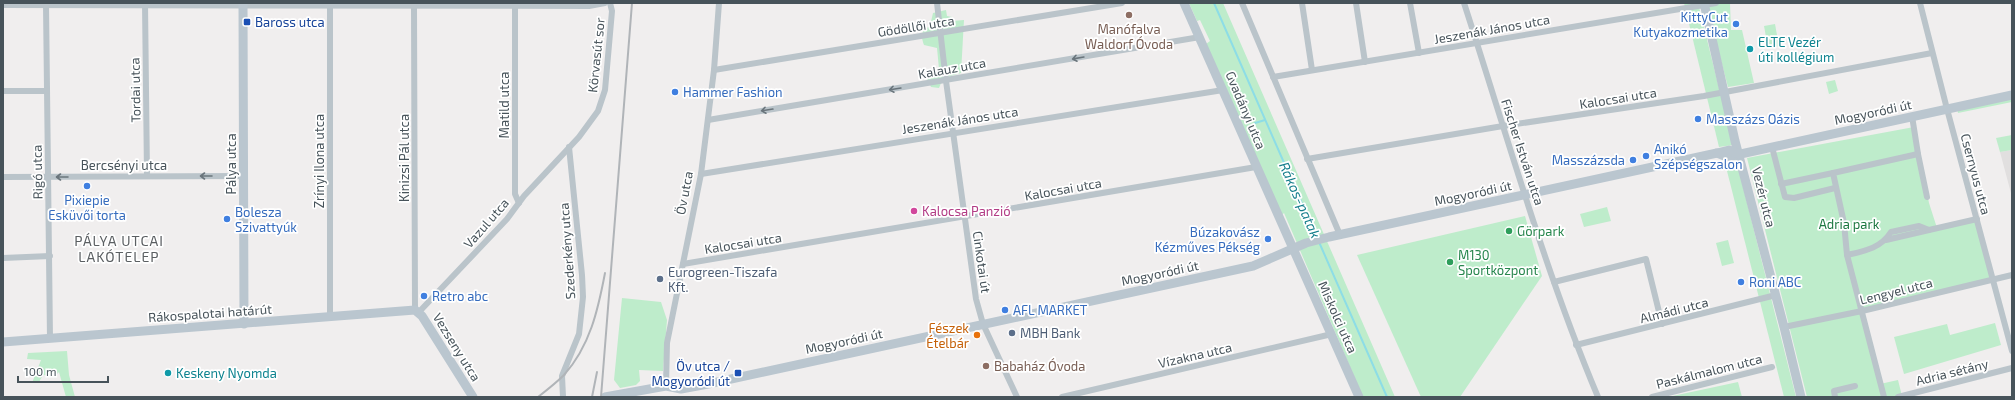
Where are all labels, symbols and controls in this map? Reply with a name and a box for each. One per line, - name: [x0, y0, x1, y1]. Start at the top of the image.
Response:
- place label: KittyCut Kutyakozmetika: [1633, 9, 1728, 40]
- marker: Manófalva Waldorf Óvoda: [1124, 10, 1134, 20]
- street label: Jeszenák János utca: [1433, 11, 1551, 47]
- street label: Gödöllői utca: [876, 12, 956, 40]
- place label: Baross utca: [255, 14, 325, 30]
- marker: Baross utca: [242, 17, 252, 27]
- street label: Körvasút sor: [584, 17, 608, 93]
- marker: KittyCut Kutyakozmetika: [1731, 19, 1741, 29]
- place label: Manófalva Waldorf Óvoda: [1085, 21, 1173, 52]
- place label: ELTE Vezér úti kollégium: [1758, 34, 1834, 65]
- marker: ELTE Vezér úti kollégium: [1745, 44, 1755, 54]
- street label: Kalauz utca: [917, 54, 987, 82]
- one-way arrow: [1072, 54, 1085, 62]
- street label: Tordai utca: [126, 57, 144, 123]
- street label: Gvadányi utca: [1222, 69, 1270, 151]
- street label: Matild utca: [496, 72, 512, 138]
- place label: Hammer Fashion: [683, 84, 783, 100]
- street label: Kalocsai utca: [1578, 84, 1658, 112]
- one-way arrow: [889, 85, 902, 93]
- marker: Hammer Fashion: [670, 87, 680, 97]
- street label: Mogyoródi út: [1833, 96, 1913, 128]
- street label: Fischer István utca: [1498, 97, 1548, 207]
- street label: Jeszenák János utca: [901, 103, 1019, 137]
- one-way arrow: [761, 106, 774, 114]
- place label: Masszázs Oázis: [1706, 111, 1800, 127]
- street label: Zrínyi Ilona utca: [311, 114, 327, 208]
- street label: Kinizsi Pál utca: [396, 114, 412, 202]
- marker: Masszázs Oázis: [1693, 114, 1703, 124]
- street label: Csernyus utca: [1957, 132, 1995, 216]
- street label: Pálya utca: [223, 133, 239, 195]
- place label: Anikó Szépségszalon: [1654, 141, 1742, 172]
- street label: Rigó utca: [29, 145, 45, 199]
- marker: Anikó Szépségszalon: [1641, 151, 1651, 161]
- place label: Masszázsda: [1552, 152, 1625, 168]
- marker: Masszázsda: [1628, 155, 1638, 165]
- street label: Bercsényi utca: [81, 157, 167, 173]
- water label: Rákos-patak: [1276, 159, 1325, 241]
- street label: Vezér utca: [1749, 165, 1779, 229]
- street label: Öv utca: [672, 170, 696, 216]
- one-way arrow: [200, 172, 213, 180]
- one-way arrow: [56, 173, 69, 181]
- street label: Kalocsai utca: [1023, 174, 1103, 204]
- street label: Mogyoródi út: [1433, 177, 1513, 209]
- marker: Pixiepie Esküvői torta: [82, 181, 92, 191]
- place label: Pixiepie Esküvői torta: [48, 192, 126, 223]
- street label: Vazul utca: [460, 195, 512, 251]
- street label: Szederkény utca: [556, 202, 578, 300]
- place label: Kalocsa Panzió: [922, 203, 1011, 219]
- place label: Bolesza Szivattyúk: [235, 204, 297, 235]
- marker: Kalocsa Panzió: [909, 206, 919, 216]
- marker: Bolesza Szivattyúk: [222, 214, 232, 224]
- park label: Adria park: [1819, 216, 1880, 232]
- place label: Görpark: [1517, 223, 1565, 239]
- place label: Búzakovász Kézműves Pékség: [1155, 224, 1260, 255]
- marker: Görpark: [1504, 226, 1514, 236]
- street label: Kalocsai utca: [703, 229, 783, 257]
- street label: Cinkotai út: [970, 230, 994, 294]
- district label: PÁLYA UTCAI LAKÓTELEP: [74, 232, 164, 265]
- marker: Búzakovász Kézműves Pékség: [1263, 234, 1273, 244]
- place label: M130 Sportközpont: [1458, 247, 1538, 278]
- street label: Mogyoródi út: [1120, 257, 1200, 289]
- marker: M130 Sportközpont: [1445, 257, 1455, 267]
- place label: Eurogreen-Tiszafa Kft.: [668, 264, 777, 295]
- marker: Eurogreen-Tiszafa Kft.: [655, 274, 665, 284]
- place label: Roni ABC: [1749, 274, 1801, 290]
- street label: Lengyel utca: [1858, 274, 1934, 308]
- marker: Roni ABC: [1736, 277, 1746, 287]
- street label: Miskolci utca: [1315, 278, 1361, 356]
- place label: Retro abc: [432, 288, 488, 304]
- marker: Retro abc: [419, 291, 429, 301]
- street label: Almádi utca: [1638, 294, 1710, 326]
- street label: Rákospalotai határút: [148, 301, 272, 325]
- place label: AFL MARKET: [1013, 302, 1088, 318]
- marker: AFL MARKET: [1000, 305, 1010, 315]
- street label: Vezseny utca: [430, 310, 484, 384]
- place label: Fészek Ételbár: [926, 320, 969, 351]
- street label: Mogyoródi út: [804, 325, 884, 357]
- place label: MBH Bank: [1020, 325, 1081, 341]
- marker: MBH Bank: [1007, 328, 1017, 338]
- marker: Fészek Ételbár: [972, 330, 982, 340]
- street label: Vízakna utca: [1157, 339, 1233, 371]
- street label: Paskálmalom utca: [1654, 350, 1764, 392]
- street label: Adria sétány: [1914, 355, 1990, 389]
- place label: Babaház Óvoda: [994, 357, 1085, 374]
- scale bar: [18, 358, 108, 384]
- place label: Öv utca / Mogyoródi út: [651, 358, 730, 389]
- marker: Babaház Óvoda: [981, 361, 991, 371]
- text: 100 m: [24, 364, 56, 378]
- place label: Keskeny Nyomda: [176, 365, 277, 381]
- marker: Keskeny Nyomda: [163, 368, 173, 378]
- marker: Öv utca / Mogyoródi út: [733, 368, 743, 378]

